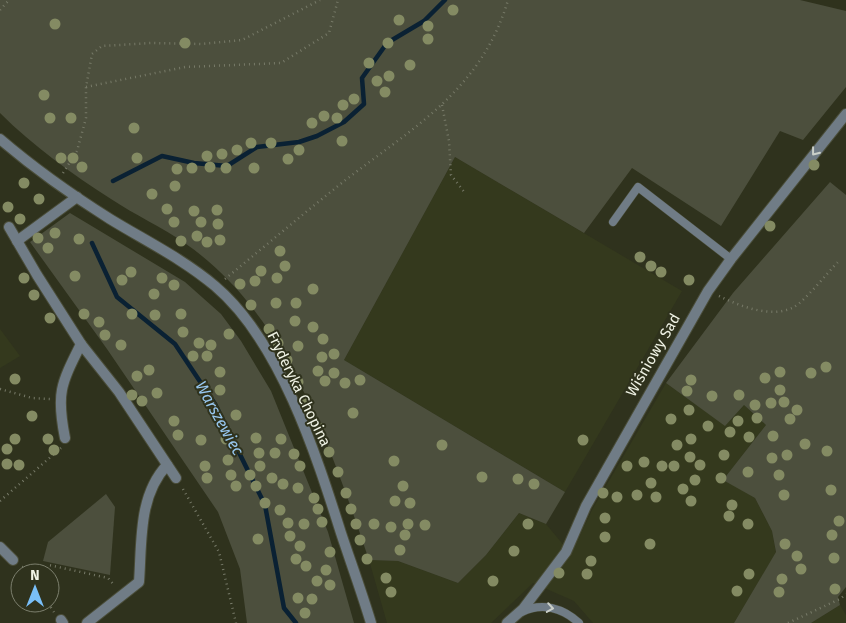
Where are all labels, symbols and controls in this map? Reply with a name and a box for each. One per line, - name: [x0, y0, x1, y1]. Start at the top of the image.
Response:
- one-way arrow: [812, 146, 821, 156]
- street label: Wiśniowy Sad: [622, 310, 684, 400]
- street label: Fryderyka Chopina: [263, 329, 335, 449]
- water label: Warszewiec: [191, 378, 248, 459]
- north arrow: [10, 563, 60, 613]
- text: N: [30, 567, 40, 584]
- one-way arrow: [546, 602, 554, 613]

